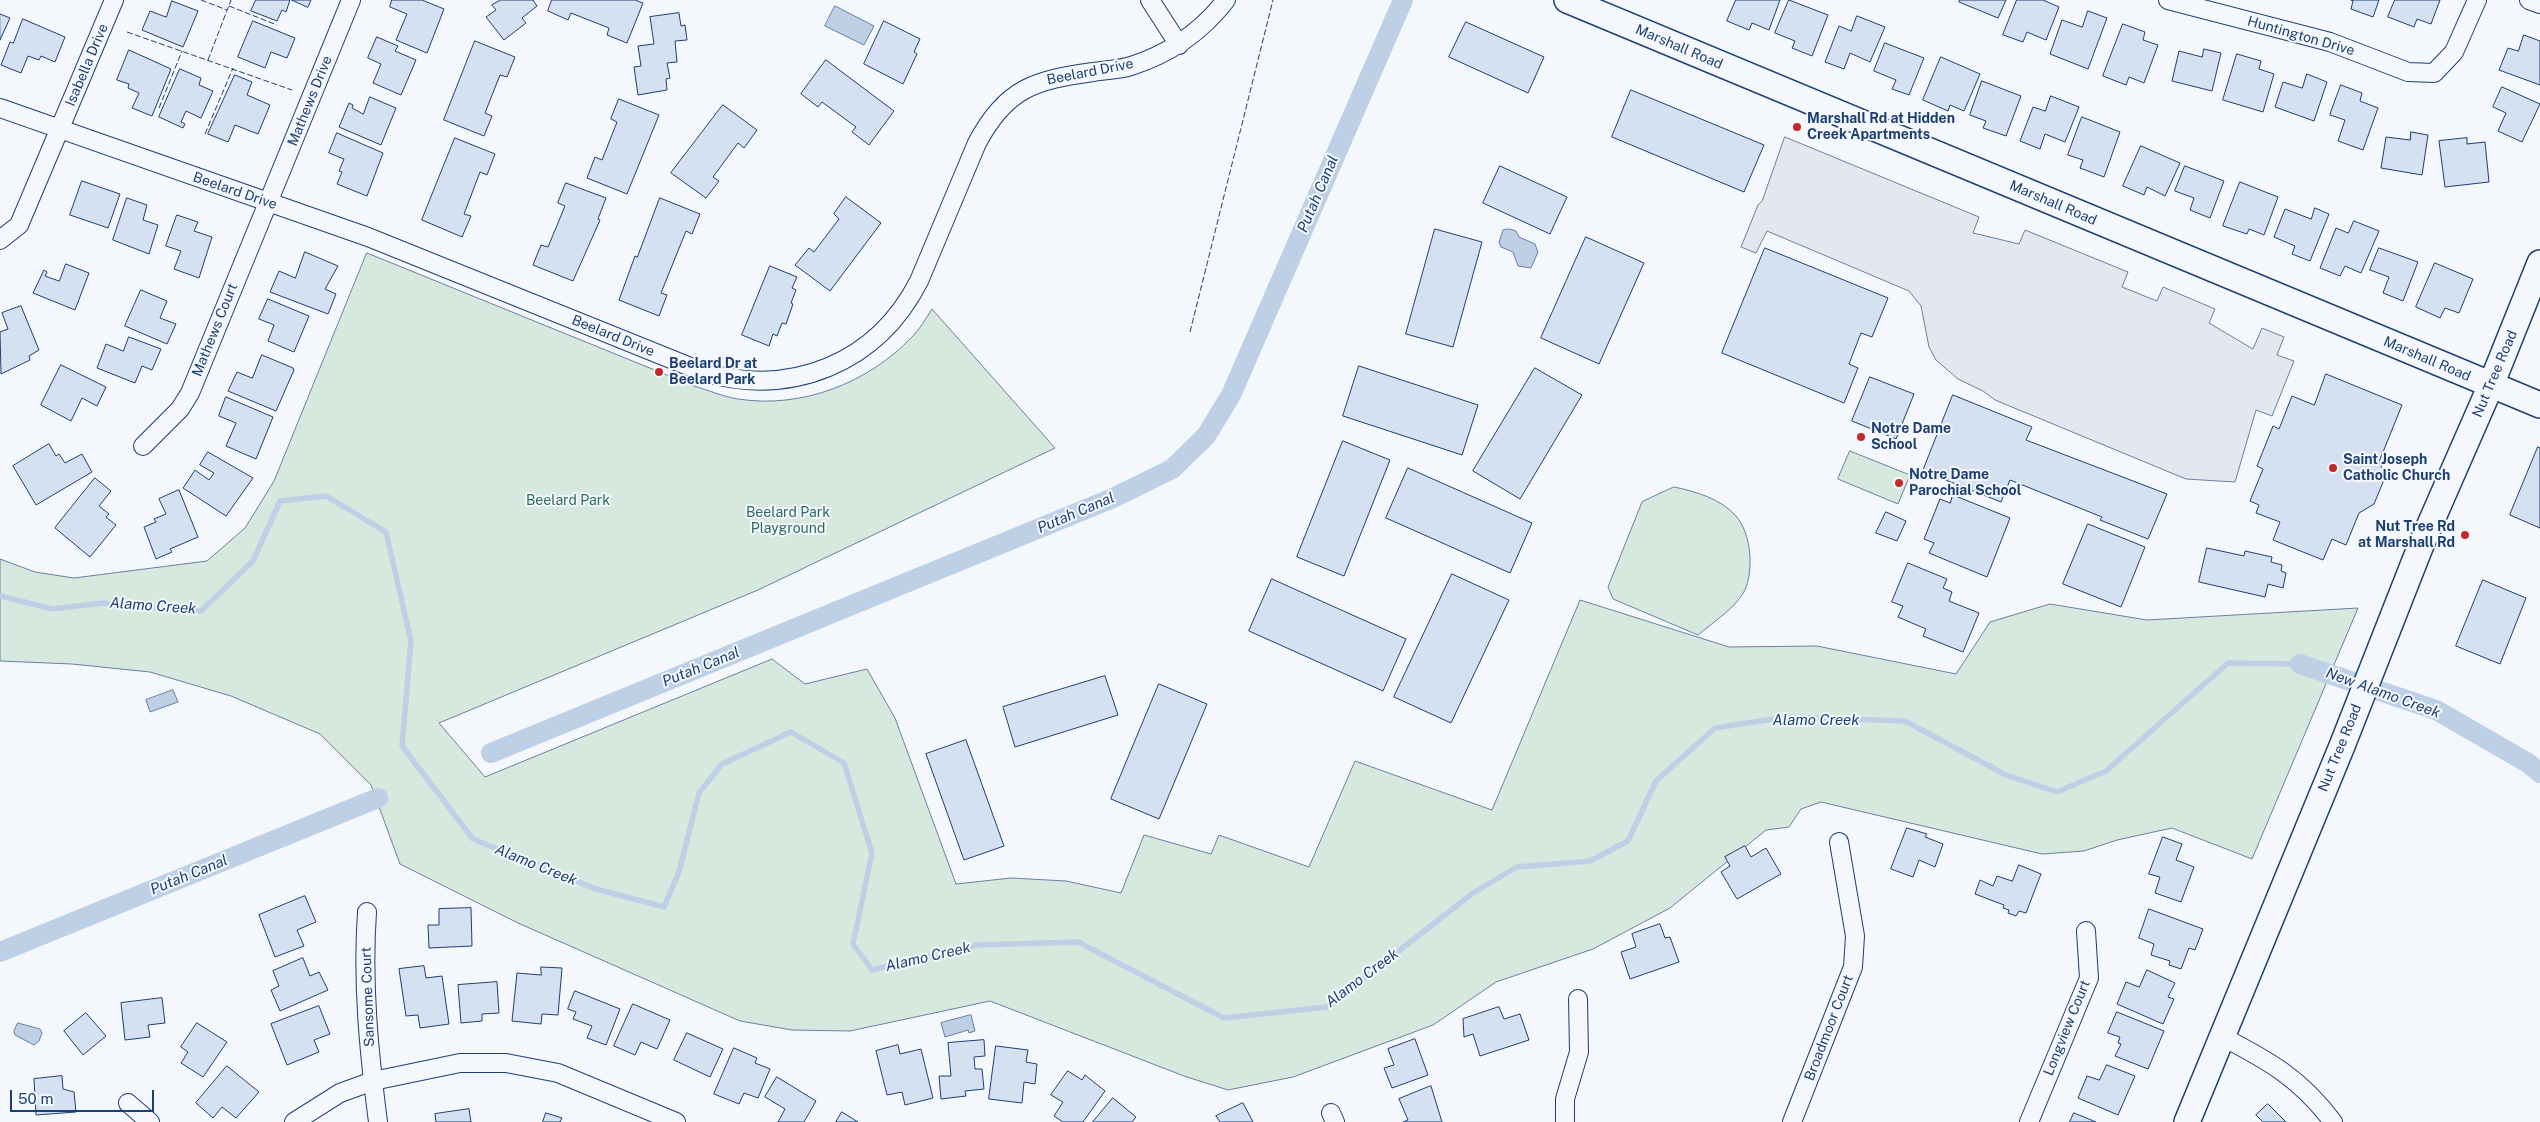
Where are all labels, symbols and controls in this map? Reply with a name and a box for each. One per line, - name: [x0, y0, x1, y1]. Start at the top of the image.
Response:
- street label: Huntington Drive: [2245, 13, 2357, 59]
- street label: Isabella Drive: [62, 21, 112, 109]
- street label: Marshall Road: [1633, 21, 1725, 73]
- street label: Mathews Drive: [284, 53, 336, 149]
- street label: Beelard Drive: [1045, 55, 1135, 89]
- place label: Marshall Rd at Hidden Creek Apartments: [1807, 111, 1955, 144]
- marker: Marshall Rd at Hidden Creek Apartments: [1791, 121, 1803, 133]
- water label: Putah Canal: [1294, 153, 1342, 235]
- street label: Beelard Drive: [191, 169, 279, 213]
- street label: Marshall Road: [2007, 177, 2099, 229]
- street label: Mathews Court: [189, 281, 241, 379]
- street label: Beelard Drive: [569, 312, 657, 360]
- street label: Nut Tree Road: [2469, 328, 2521, 420]
- street label: Marshall Road: [2381, 333, 2473, 385]
- place label: Beelard Dr at Beelard Park: [669, 356, 757, 388]
- marker: Beelard Dr at Beelard Park: [653, 366, 665, 378]
- place label: Notre Dame School: [1871, 421, 1951, 454]
- marker: Notre Dame School: [1855, 431, 1867, 443]
- place label: Saint Joseph Catholic Church: [2343, 452, 2450, 484]
- marker: Saint Joseph Catholic Church: [2327, 462, 2339, 474]
- place label: Notre Dame Parochial School: [1909, 467, 2021, 500]
- marker: Notre Dame Parochial School: [1893, 477, 1905, 489]
- water label: Putah Canal: [1035, 489, 1117, 537]
- park label: Beelard Park: [526, 493, 610, 509]
- park label: Beelard Park Playground: [746, 505, 830, 538]
- place label: Nut Tree Rd at Marshall Rd: [2358, 519, 2455, 552]
- marker: Nut Tree Rd at Marshall Rd: [2459, 529, 2471, 541]
- water label: Alamo Creek: [109, 594, 197, 618]
- water label: Putah Canal: [660, 643, 742, 691]
- water label: New Alamo Creek: [2323, 664, 2443, 722]
- street label: Nut Tree Road: [2315, 702, 2365, 794]
- water label: Alamo Creek: [1773, 711, 1859, 729]
- water label: Alamo Creek: [492, 840, 580, 890]
- water label: Putah Canal: [148, 851, 230, 899]
- water label: Alamo Creek: [884, 938, 972, 976]
- water label: Alamo Creek: [1322, 945, 1402, 1011]
- street label: Sansome Court: [358, 947, 378, 1047]
- street label: Broadmoor Court: [1801, 973, 1857, 1083]
- street label: Longview Court: [2040, 978, 2094, 1078]
- scale bar: [12, 1080, 156, 1112]
- text: 50 m: [18, 1090, 53, 1107]

